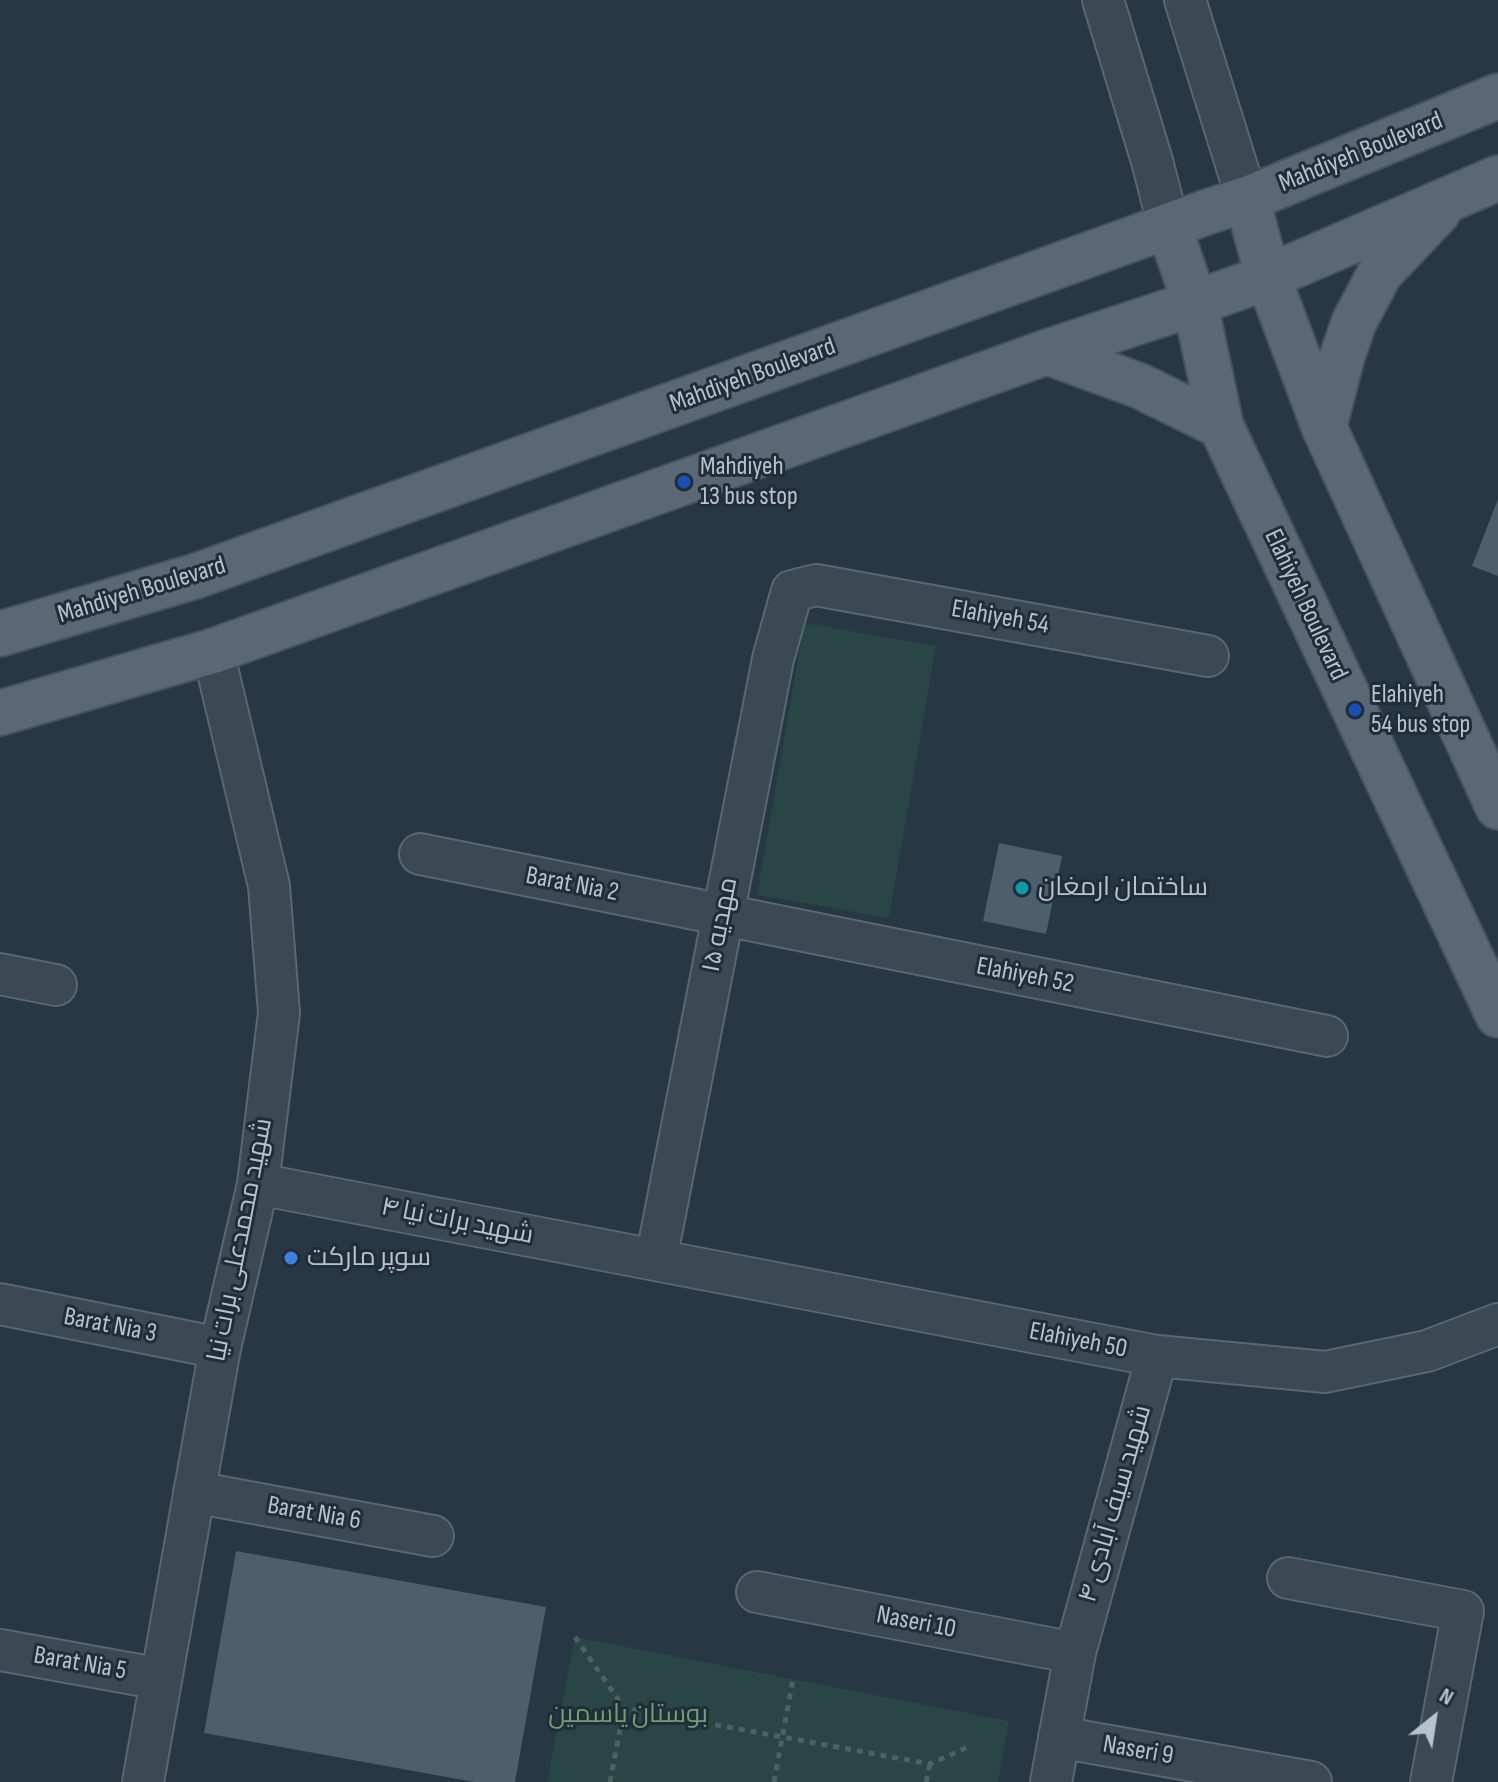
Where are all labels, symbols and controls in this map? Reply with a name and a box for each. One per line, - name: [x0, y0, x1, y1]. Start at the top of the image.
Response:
- street label: Mahdiyeh Boulevard: [1275, 106, 1447, 200]
- street label: Mahdiyeh Boulevard: [666, 332, 840, 420]
- place label: Mahdiyeh 13 bus stop: [700, 451, 798, 512]
- marker: Mahdiyeh 13 bus stop: [675, 473, 693, 491]
- street label: Elahiyeh Boulevard: [1256, 525, 1354, 685]
- street label: Mahdiyeh Boulevard: [54, 551, 230, 631]
- street label: Elahiyeh 54: [949, 594, 1051, 642]
- place label: Elahiyeh 54 bus stop: [1371, 679, 1470, 740]
- marker: Elahiyeh 54 bus stop: [1346, 701, 1364, 719]
- street label: Barat Nia 2: [523, 861, 621, 909]
- place label: ساختمان ارمغان: [1038, 872, 1208, 904]
- street label: مهدیه ۱۵: [697, 875, 745, 975]
- marker: ساختمان ارمغان: [1013, 879, 1031, 897]
- street label: Elahiyeh 52: [974, 951, 1076, 1001]
- street label: شهید محمدعلی برات نیا: [202, 1116, 280, 1364]
- street label: شهید برات نیا ۴: [378, 1192, 536, 1252]
- place label: سوپر مارکت: [307, 1242, 431, 1274]
- marker: سوپر مارکت: [282, 1249, 300, 1267]
- street label: Barat Nia 3: [61, 1302, 159, 1350]
- street label: Elahiyeh 50: [1026, 1316, 1130, 1366]
- street label: شهید سیف آبادی ۴: [1073, 1402, 1159, 1606]
- street label: Barat Nia 6: [265, 1490, 363, 1538]
- street label: Naseri 10: [874, 1600, 958, 1646]
- street label: Barat Nia 5: [31, 1641, 129, 1687]
- north arrow: [1394, 1678, 1474, 1758]
- text: N: [1434, 1682, 1458, 1711]
- park label: بوستان یاسمین: [548, 1699, 708, 1731]
- street label: Naseri 9: [1100, 1729, 1176, 1773]

